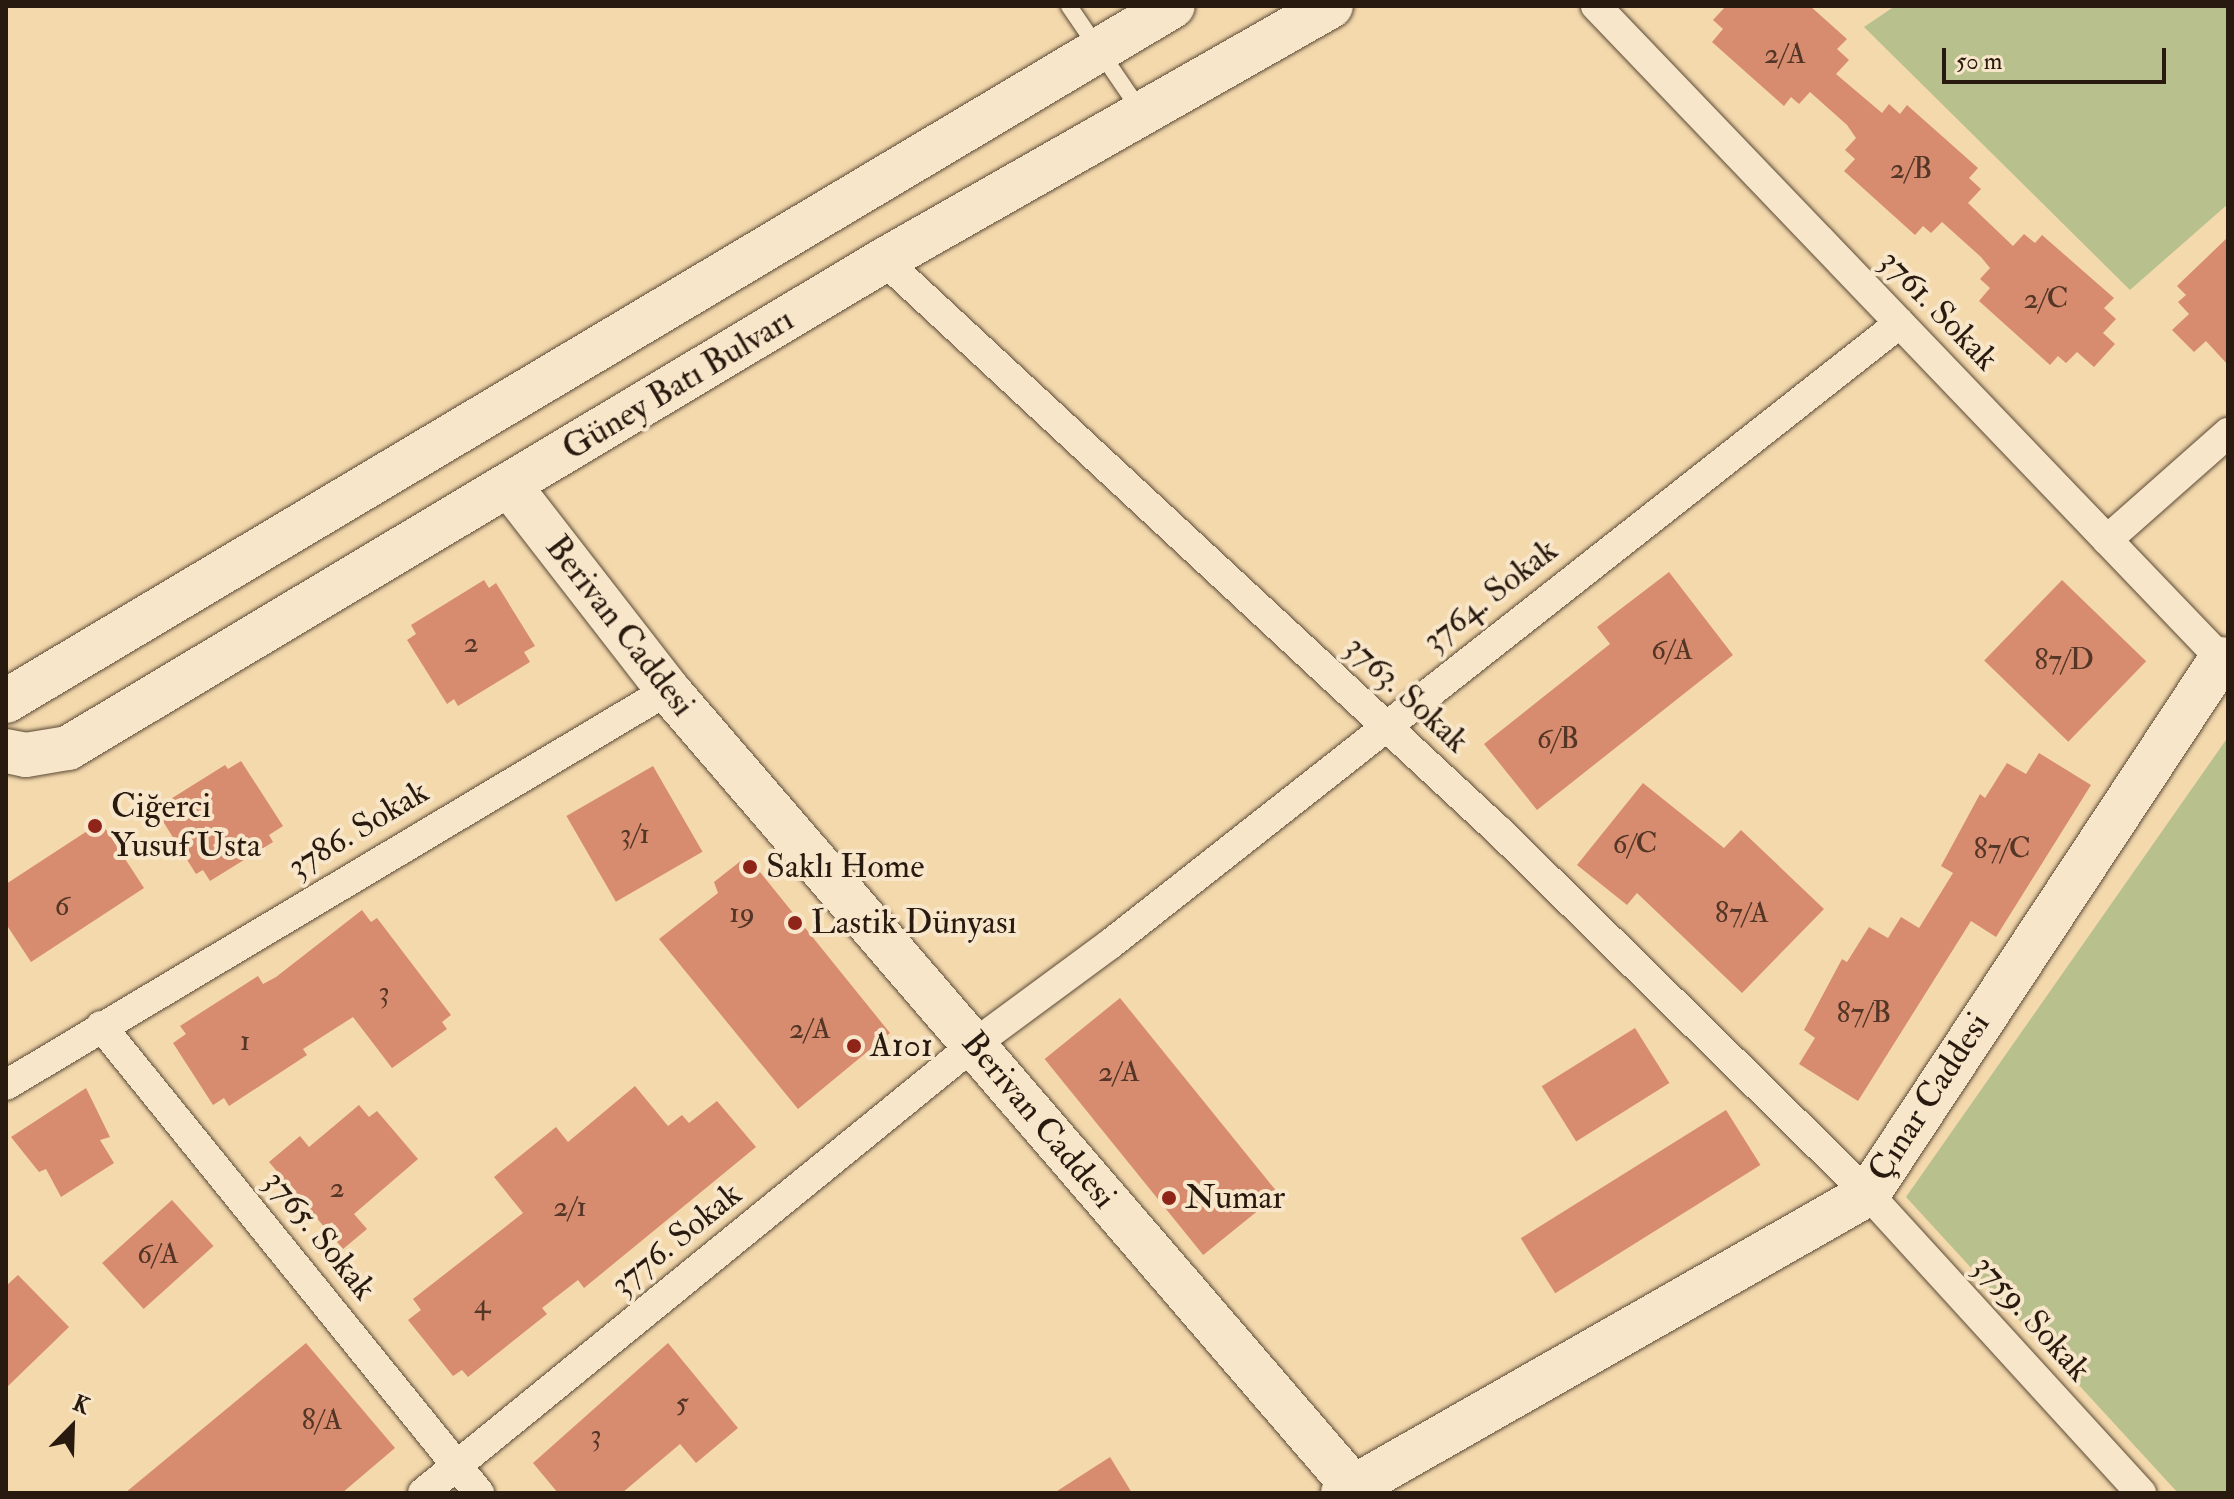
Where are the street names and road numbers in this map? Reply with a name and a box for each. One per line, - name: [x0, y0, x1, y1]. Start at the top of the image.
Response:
- street label: 3761. Sokak: [1871, 241, 2007, 379]
- street label: Güney Batı Bulvarı: [555, 299, 801, 469]
- street label: Berivan Caddesi: [537, 527, 703, 725]
- street label: 3764. Sokak: [1414, 530, 1566, 660]
- street label: 3763. Sokak: [1337, 627, 1477, 761]
- street label: 3786. Sokak: [280, 771, 436, 887]
- street label: Çınar Caddesi: [1859, 1005, 1999, 1189]
- street label: Berivan Caddesi: [953, 1023, 1125, 1217]
- street label: 3765. Sokak: [255, 1162, 385, 1308]
- street label: 3776. Sokak: [602, 1174, 750, 1304]
- street label: 3759. Sokak: [1965, 1246, 2099, 1390]

